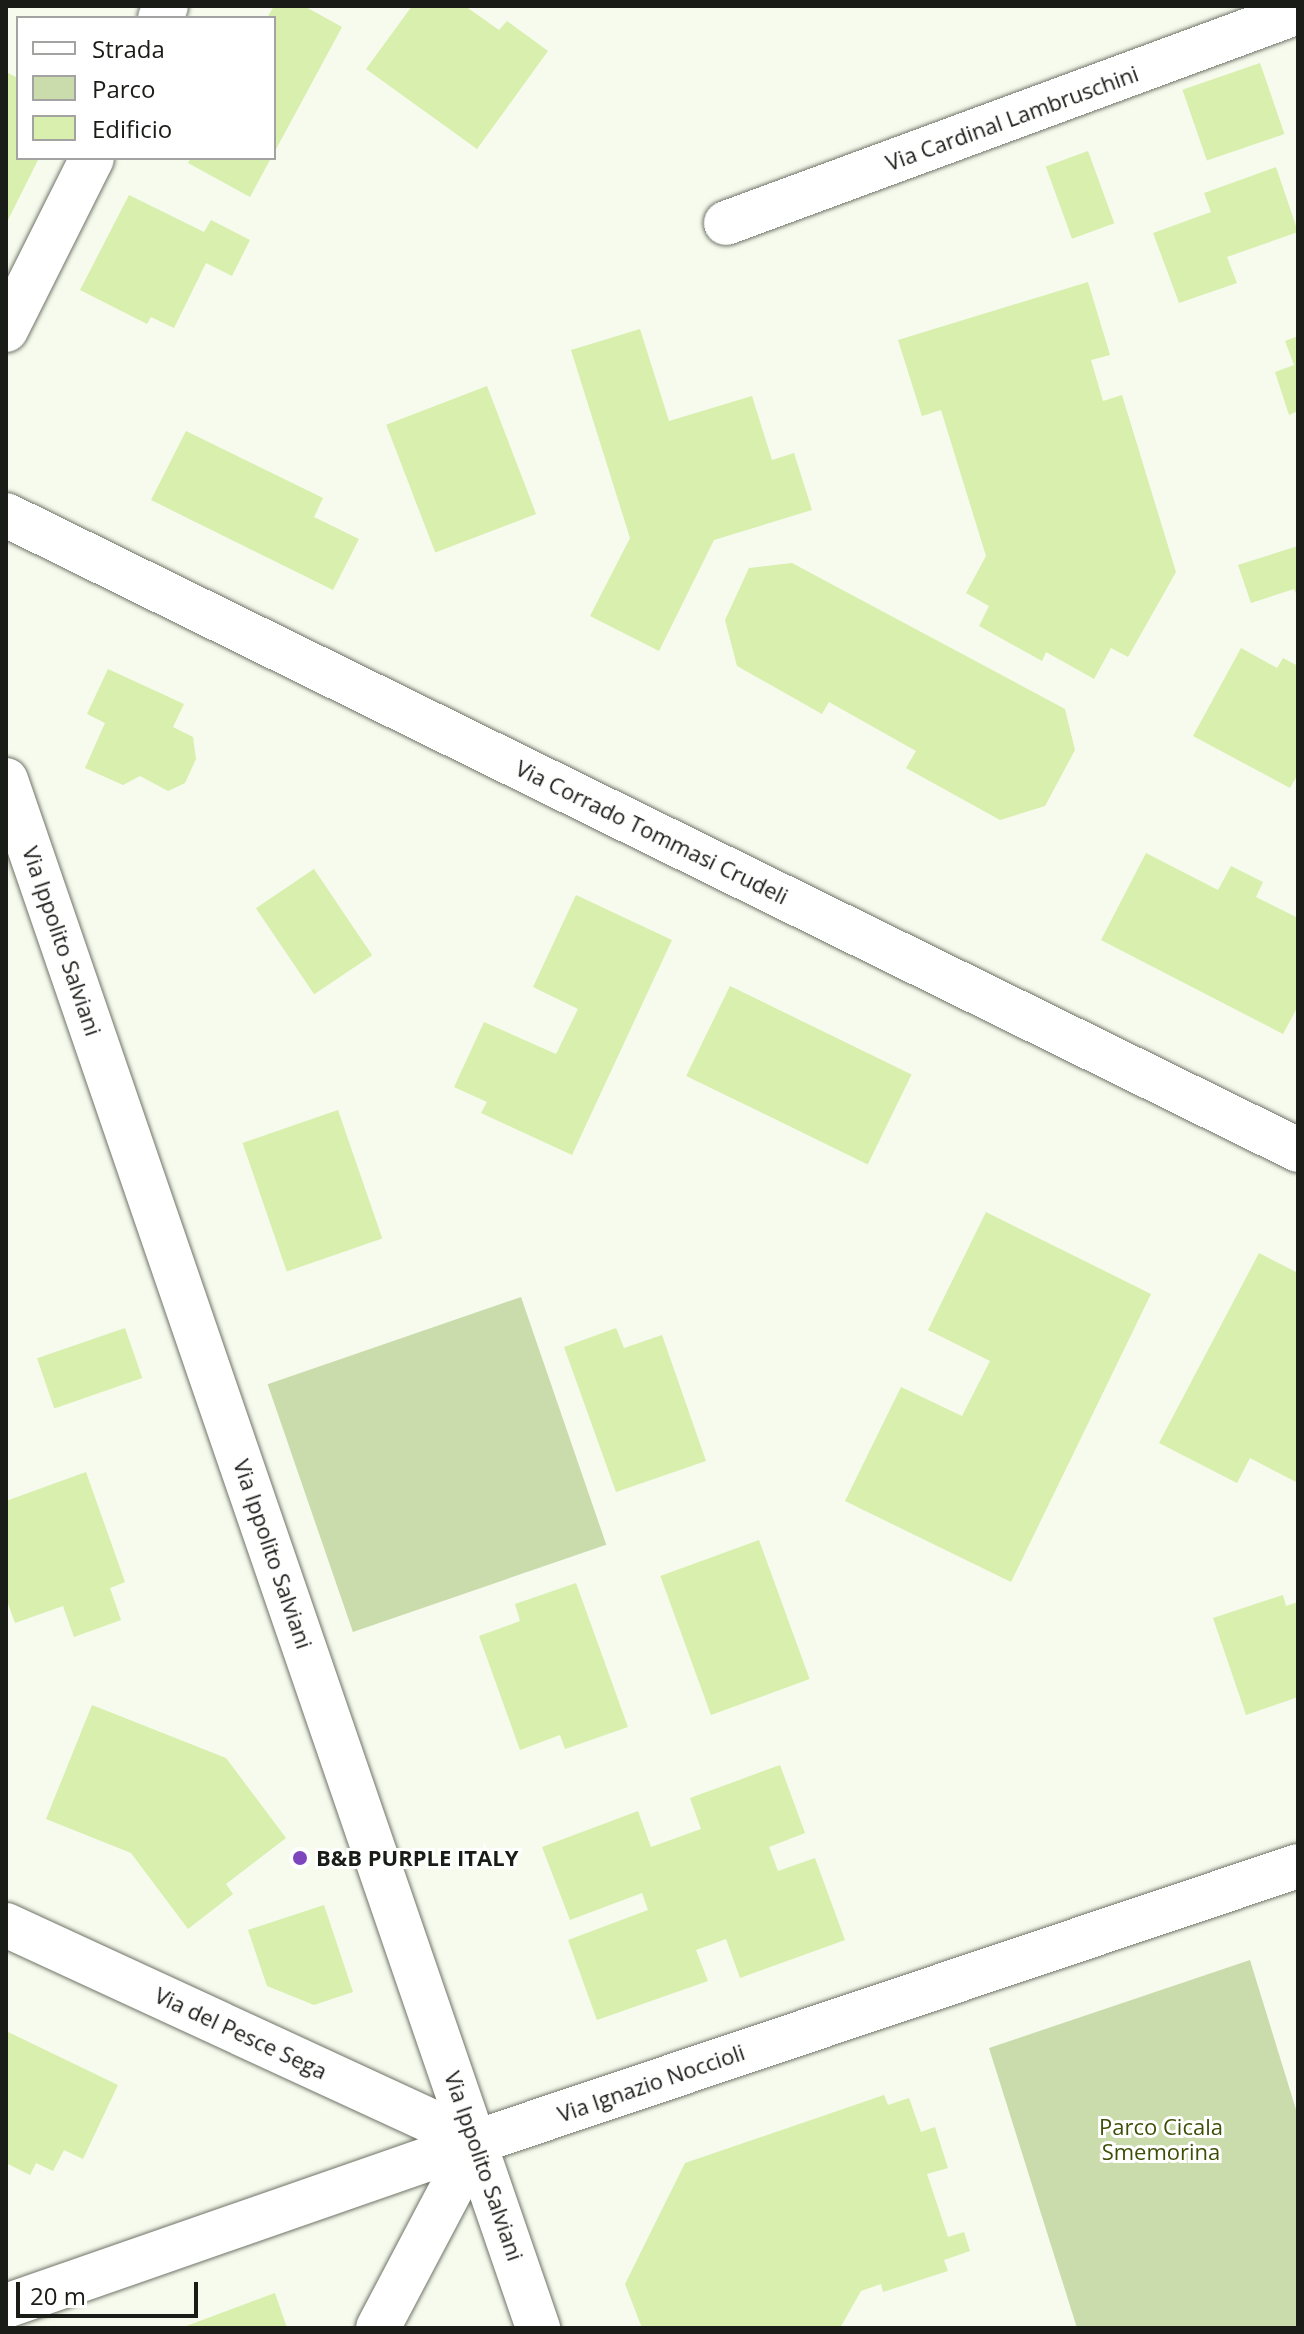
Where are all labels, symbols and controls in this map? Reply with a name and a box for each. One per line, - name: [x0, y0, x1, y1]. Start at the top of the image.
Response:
- legend: [16, 16, 276, 160]
- text: Strada: [92, 32, 165, 65]
- street label: Via Cardinal Lambruschini: [882, 60, 1142, 176]
- text: Parco: [92, 72, 156, 105]
- text: Edificio: [92, 112, 172, 145]
- street label: Via Corrado Tommasi Crudeli: [512, 754, 792, 910]
- street label: Via Ippolito Salviani: [17, 843, 107, 1039]
- street label: Via Ippolito Salviani: [228, 1456, 318, 1652]
- place label: B&B PURPLE ITALY: [316, 1845, 518, 1871]
- marker: B&B PURPLE ITALY: [291, 1849, 309, 1867]
- street label: Via del Pesce Sega: [151, 1982, 331, 2084]
- street label: Via Ignazio Noccioli: [554, 2039, 748, 2127]
- street label: Via Ippolito Salviani: [439, 2068, 529, 2264]
- park label: Parco Cicala Smemorina: [1099, 2113, 1223, 2164]
- scale bar: [20, 2266, 202, 2316]
- text: 20 m: [30, 2279, 86, 2312]

